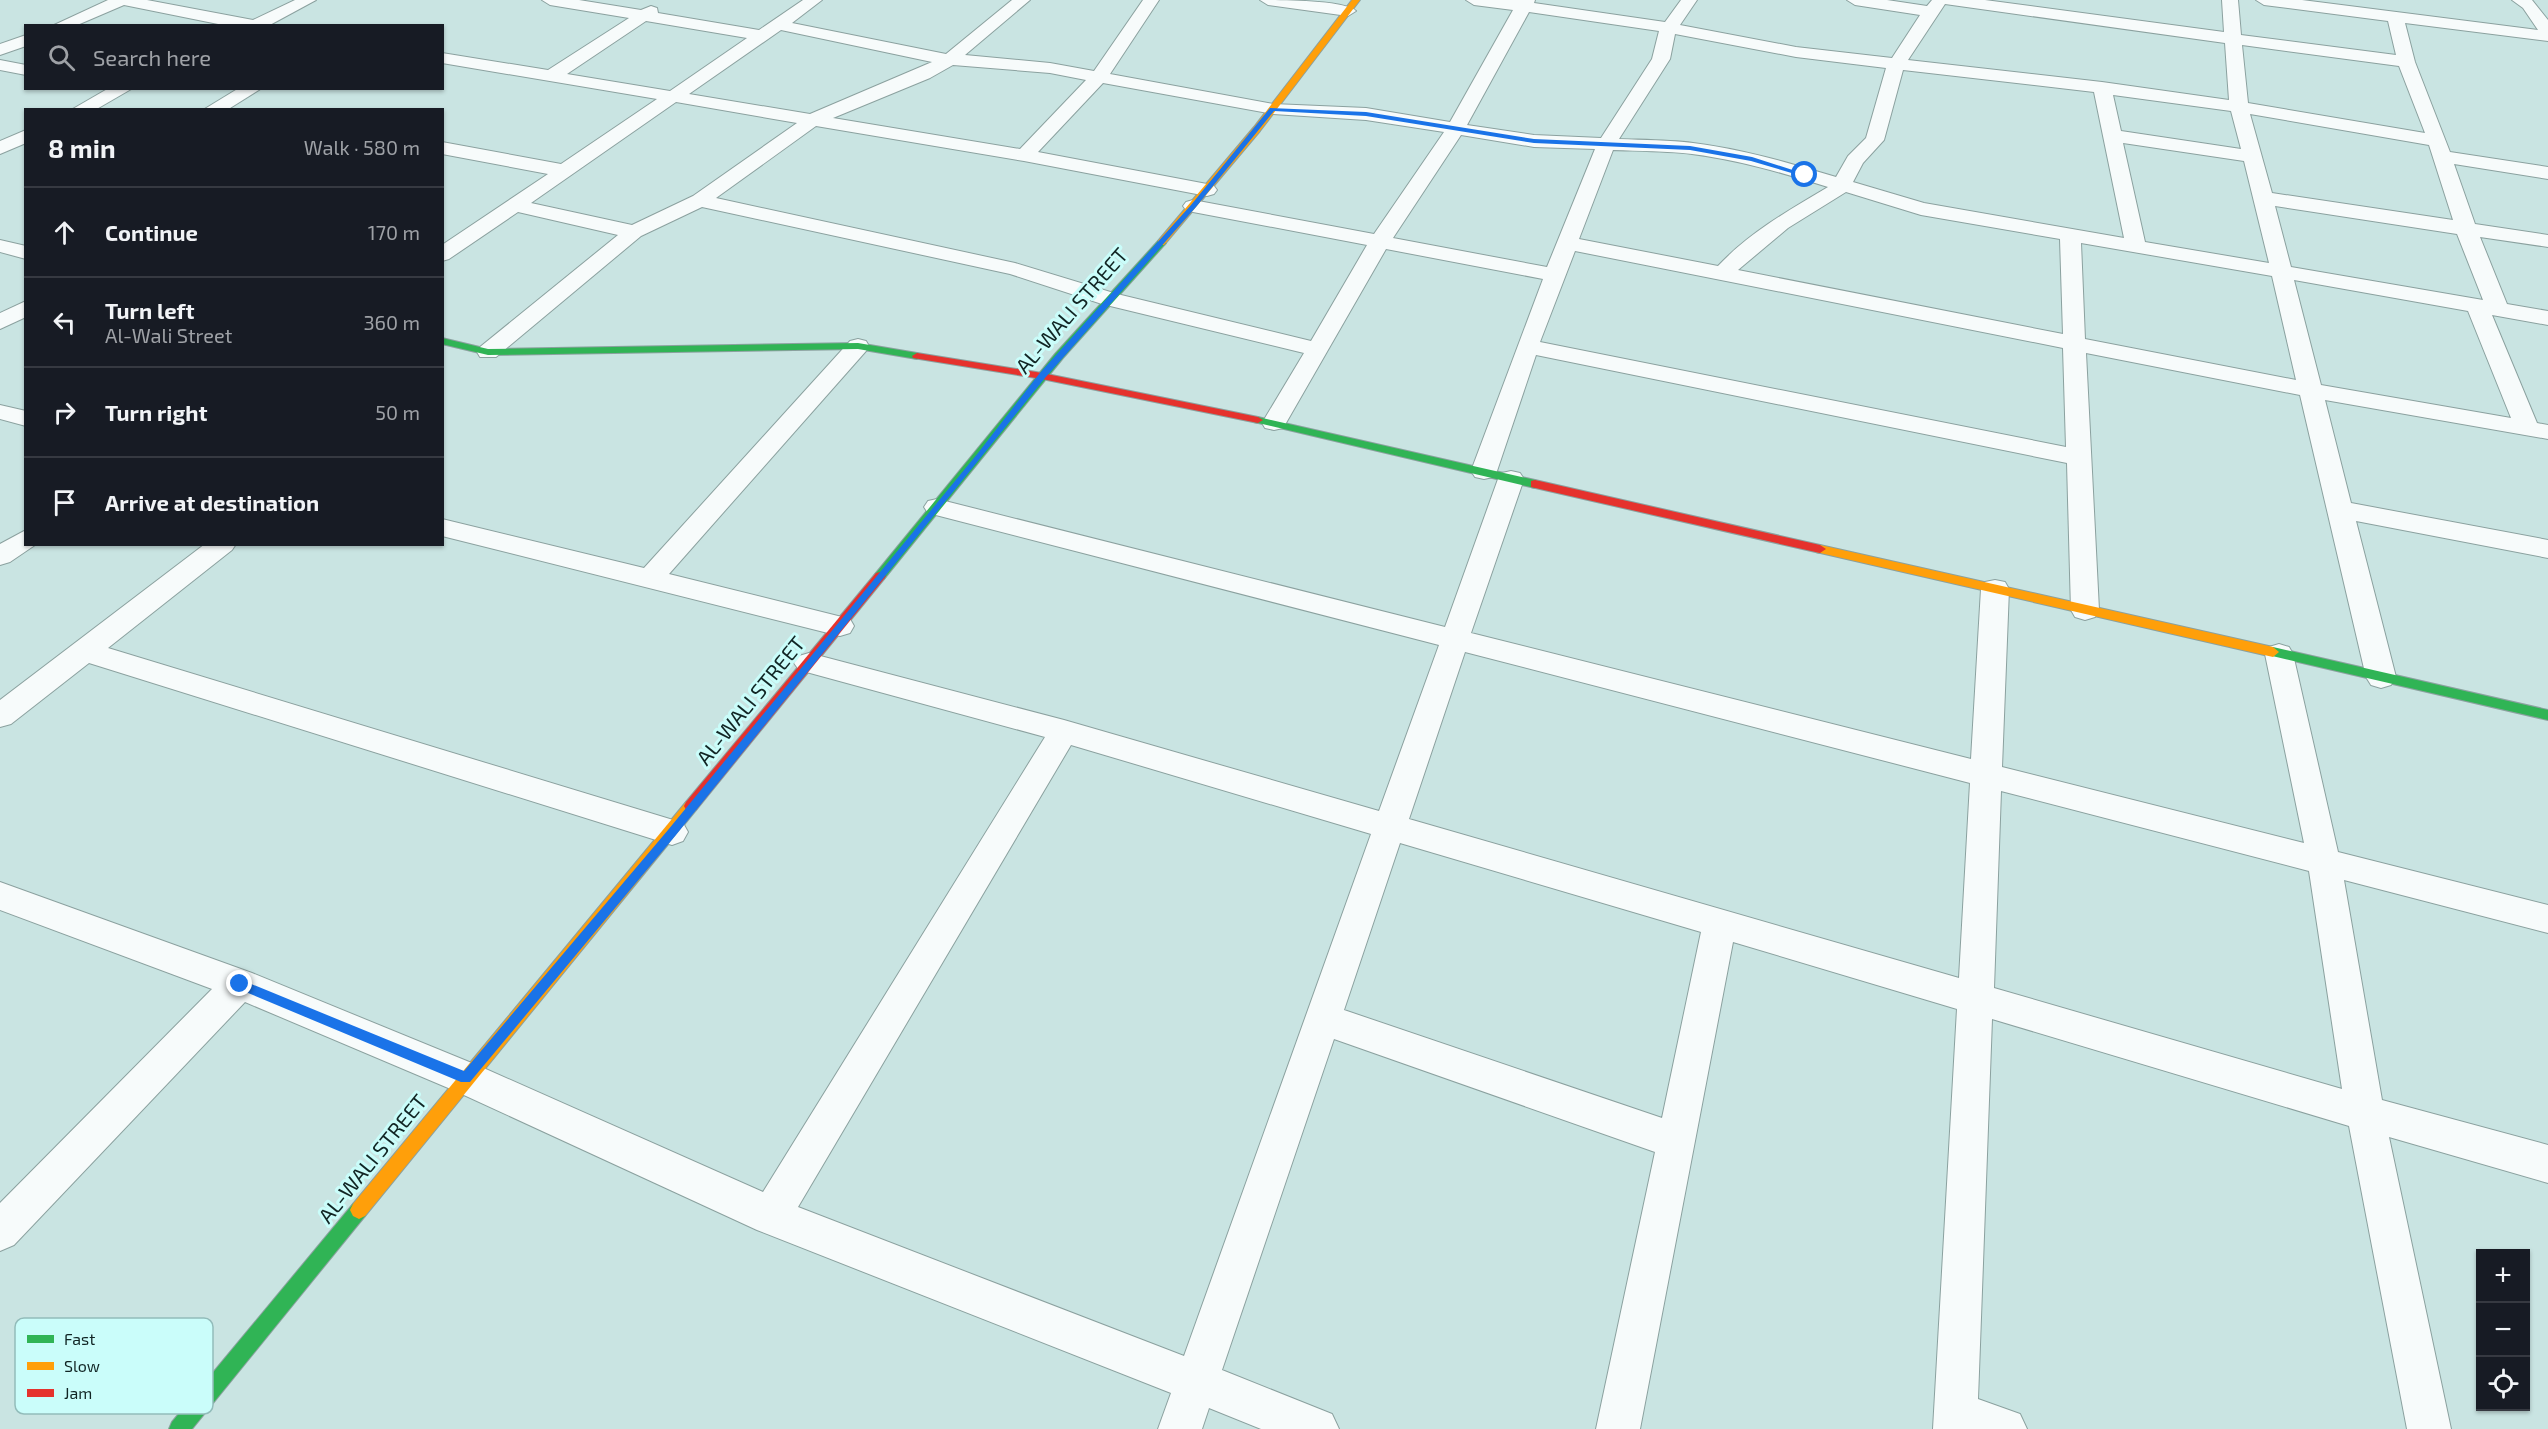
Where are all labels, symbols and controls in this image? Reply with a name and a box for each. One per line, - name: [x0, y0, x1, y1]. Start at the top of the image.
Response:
- search box: [24, 24, 444, 90]
- icon: search: [45, 41, 78, 74]
- text: Search here: [93, 44, 211, 70]
- text: 8 min: [48, 132, 116, 163]
- text: Walk · 580 m: [304, 135, 420, 159]
- route start: [1791, 161, 1817, 187]
- icon: ahead: [48, 216, 81, 249]
- text: Continue: [105, 219, 198, 245]
- text: 170 m: [368, 220, 420, 244]
- street label: AL-WALI STREET: [1010, 242, 1132, 378]
- text: Turn left: [105, 297, 194, 323]
- icon: left: [48, 306, 81, 339]
- text: 360 m: [363, 310, 420, 334]
- text: Al-Wali Street: [105, 323, 232, 347]
- icon: right: [48, 396, 81, 429]
- text: Turn right: [105, 399, 207, 425]
- text: 50 m: [375, 400, 420, 424]
- icon: arrive: [48, 486, 81, 519]
- text: Arrive at destination: [105, 489, 319, 515]
- street label: AL-WALI STREET: [690, 631, 809, 769]
- route end: [226, 970, 252, 996]
- street label: AL-WALI STREET: [312, 1089, 431, 1227]
- map controls: [2476, 1249, 2530, 1411]
- button: +: [2476, 1249, 2530, 1303]
- button: −: [2476, 1303, 2530, 1357]
- legend: [15, 1318, 213, 1414]
- text: Fast: [64, 1329, 95, 1348]
- text: Slow: [64, 1356, 100, 1375]
- button: locate: [2476, 1357, 2530, 1411]
- text: Jam: [64, 1383, 92, 1402]

